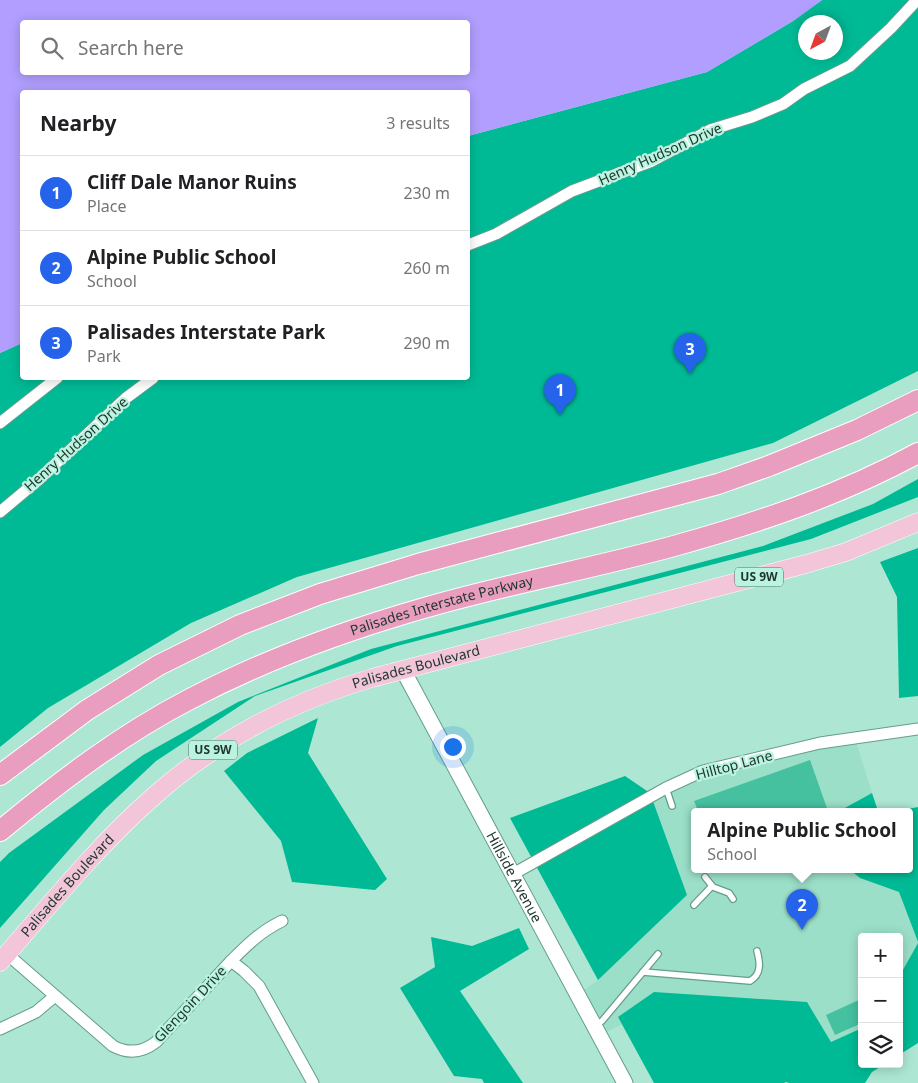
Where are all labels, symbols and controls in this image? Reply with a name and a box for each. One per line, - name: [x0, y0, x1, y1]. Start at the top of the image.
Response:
- north arrow: [798, 15, 843, 60]
- search box: [20, 20, 470, 75]
- icon: search: [38, 34, 66, 62]
- text: Search here: [78, 35, 184, 61]
- text: Nearby: [40, 109, 116, 137]
- text: 3 results: [386, 112, 450, 134]
- street label: Henry Hudson Drive: [595, 118, 725, 189]
- text: Cliff Dale Manor Ruins: [87, 169, 297, 195]
- text: 1: [51, 182, 61, 204]
- text: 230 m: [403, 182, 450, 204]
- text: Place: [87, 195, 127, 217]
- text: Alpine Public School: [87, 244, 276, 270]
- text: 2: [51, 257, 61, 279]
- text: 260 m: [403, 257, 450, 279]
- text: School: [87, 270, 137, 292]
- text: Palisades Interstate Park: [87, 319, 325, 345]
- text: 3: [51, 332, 61, 354]
- text: 290 m: [403, 332, 450, 354]
- pin: 3: [674, 333, 706, 374]
- text: Park: [87, 345, 121, 367]
- pin: 1: [544, 374, 576, 415]
- street label: Henry Hudson Drive: [20, 392, 132, 495]
- road number: US 9W: [735, 568, 783, 586]
- street label: Palisades Interstate Parkway: [347, 570, 536, 639]
- street label: Palisades Boulevard: [349, 640, 482, 693]
- your location: [440, 734, 466, 760]
- road number: US 9W: [189, 740, 237, 760]
- street label: Hilltop Lane: [693, 745, 774, 784]
- popup: [691, 808, 913, 873]
- text: Alpine Public School: [707, 817, 897, 843]
- street label: Hillside Avenue: [482, 828, 547, 926]
- street label: Palisades Boulevard: [16, 830, 118, 941]
- text: School: [707, 843, 757, 865]
- pin: 2: [786, 889, 818, 930]
- map controls: [858, 933, 903, 1068]
- button: +: [858, 933, 903, 978]
- street label: Glengoin Drive: [149, 961, 230, 1046]
- button: −: [858, 978, 903, 1023]
- button: layers: [858, 1023, 903, 1068]

